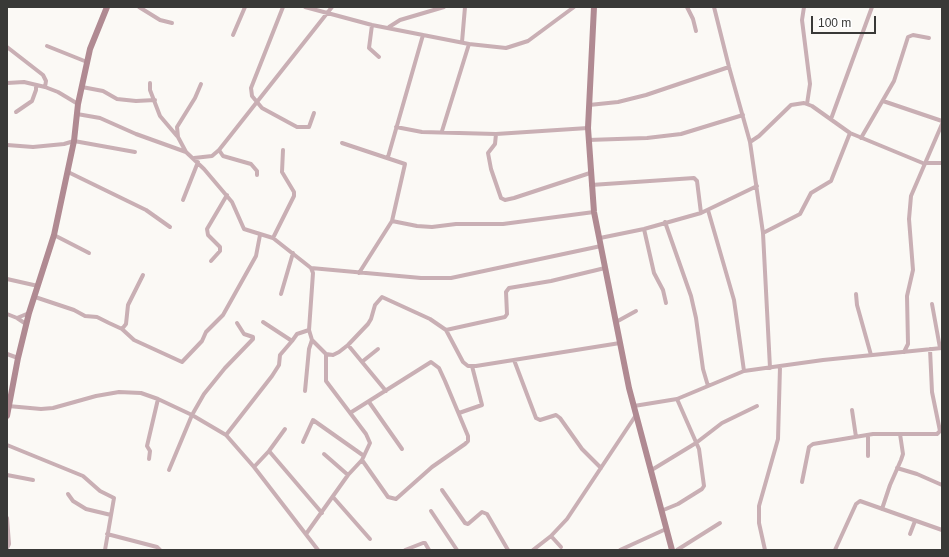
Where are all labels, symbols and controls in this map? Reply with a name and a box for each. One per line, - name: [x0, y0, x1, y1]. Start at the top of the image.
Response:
- scale bar: [813, 8, 878, 34]
- text: 100 m: [818, 16, 851, 30]

